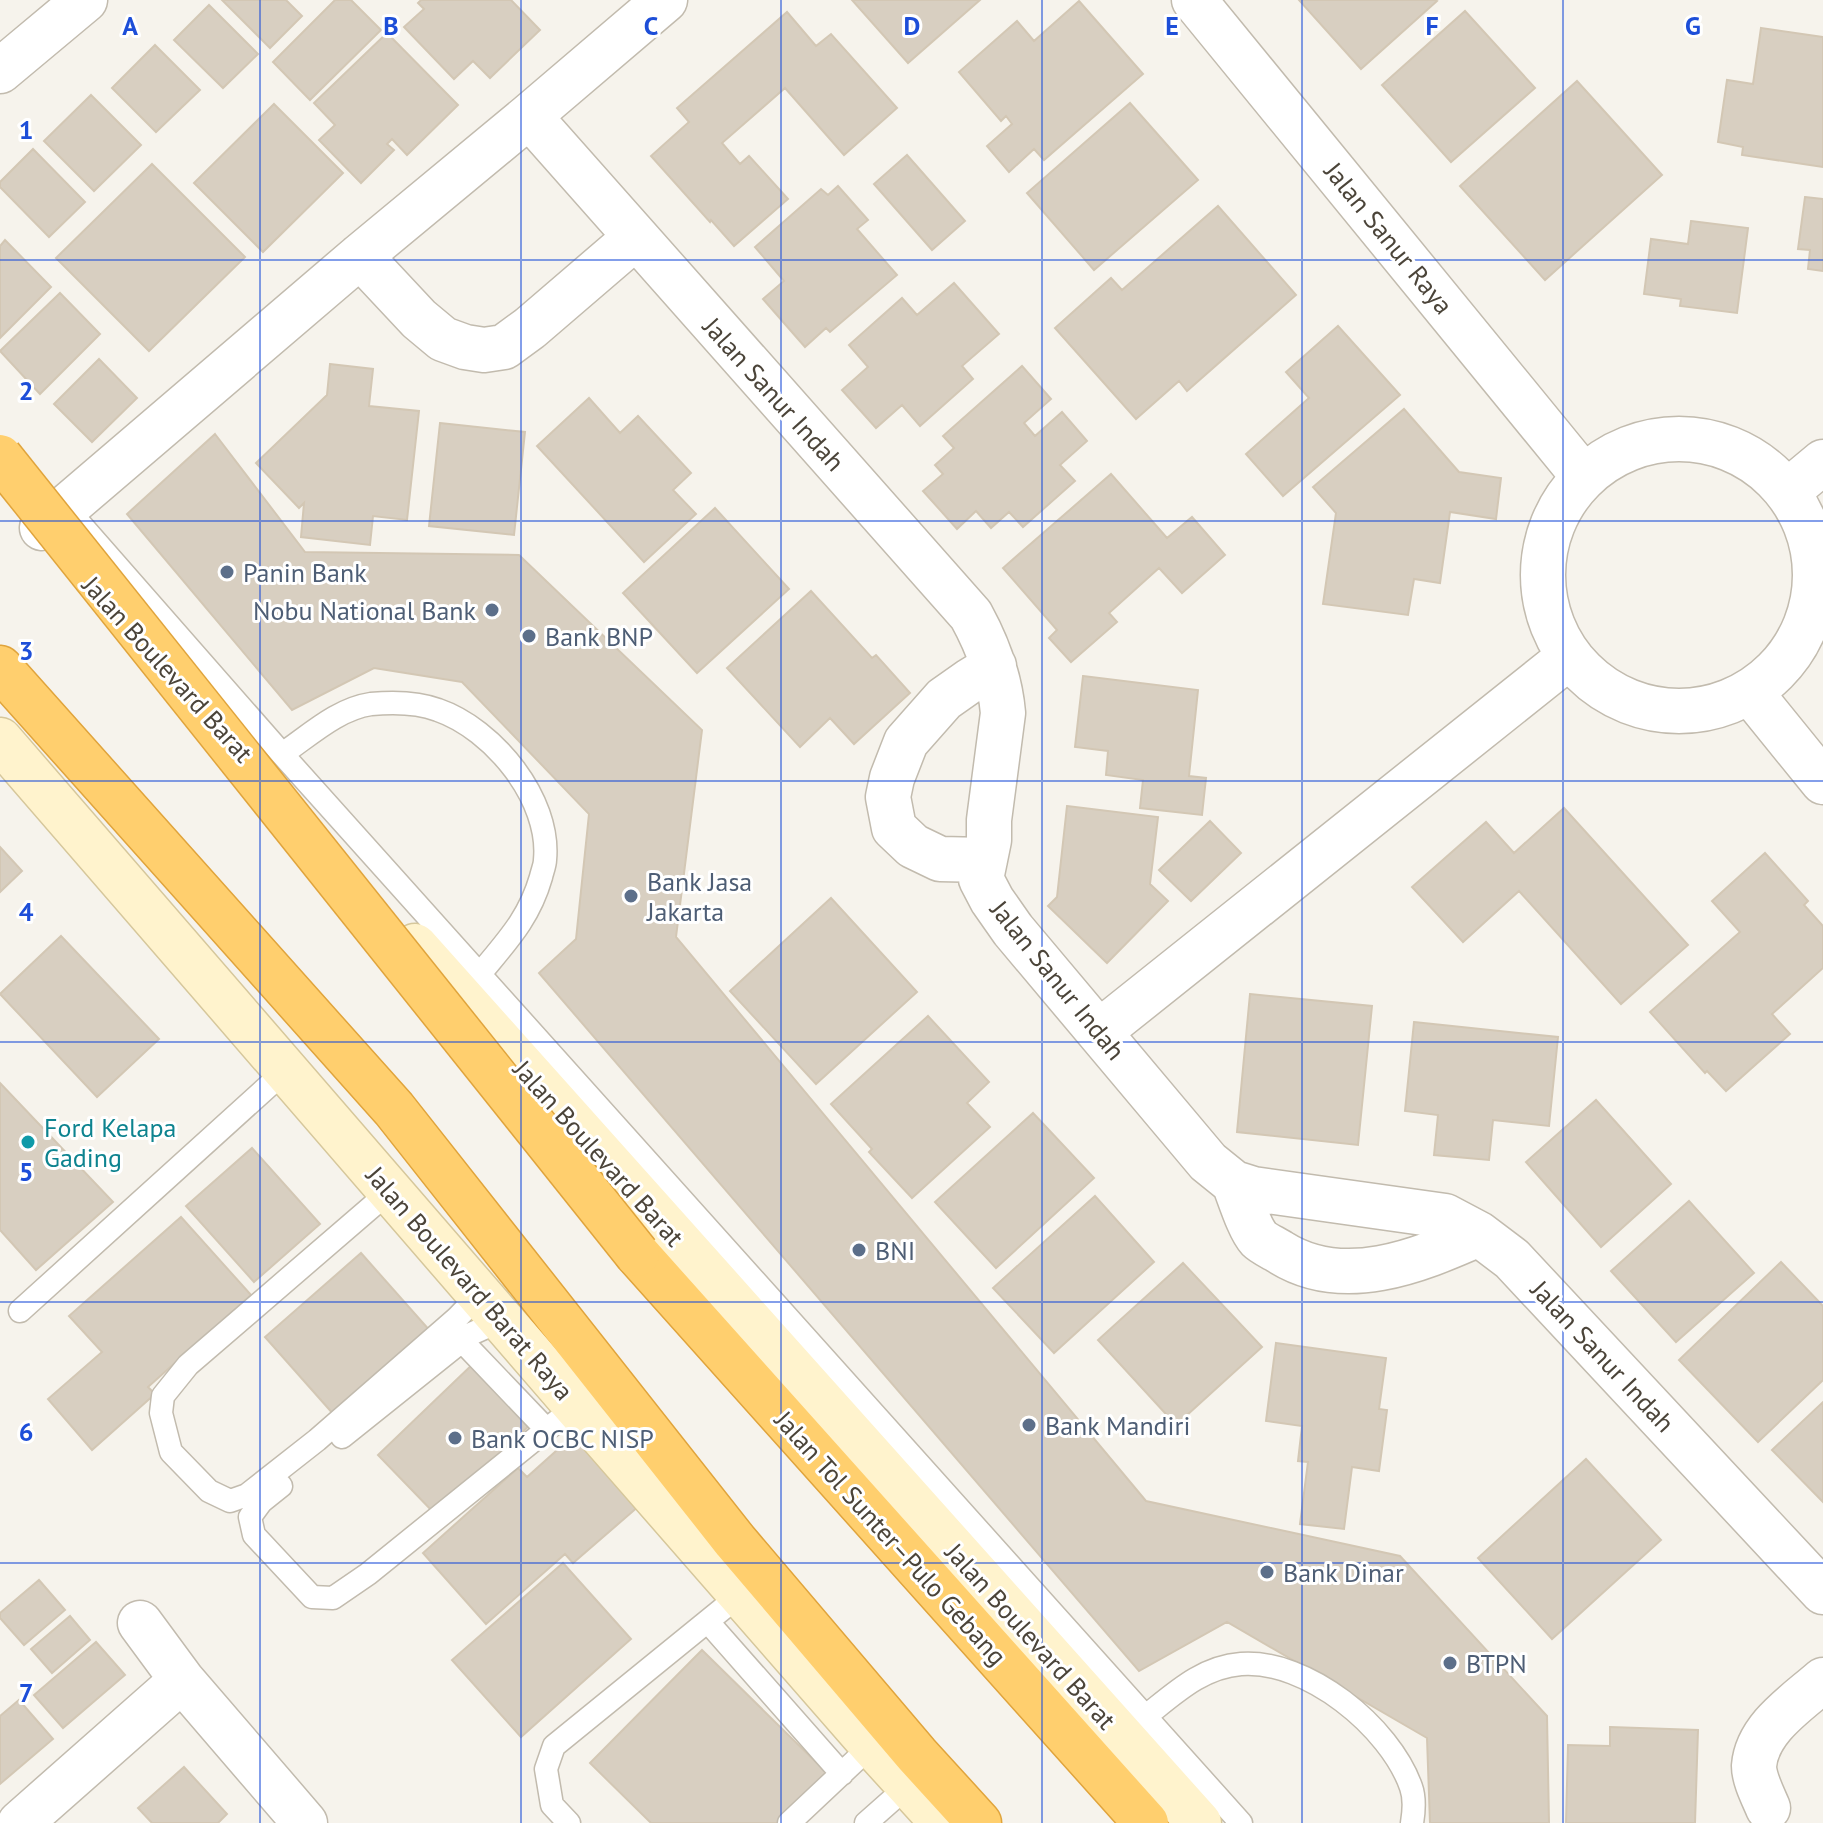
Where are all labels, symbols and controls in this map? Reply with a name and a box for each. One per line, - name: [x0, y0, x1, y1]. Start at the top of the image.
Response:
- text: A: [122, 9, 138, 42]
- text: B: [383, 9, 399, 42]
- text: C: [644, 9, 658, 42]
- text: D: [904, 9, 920, 42]
- text: E: [1165, 9, 1179, 42]
- text: F: [1425, 9, 1439, 42]
- text: G: [1685, 9, 1701, 42]
- text: 1: [19, 113, 33, 146]
- street label: Jalan Sanur Raya: [1317, 155, 1460, 321]
- street label: Jalan Sanur Indah: [696, 309, 852, 478]
- text: 2: [19, 374, 33, 407]
- place label: Panin Bank: [243, 556, 367, 589]
- marker: Panin Bank: [218, 563, 236, 581]
- street label: Jalan Boulevard Barat: [75, 568, 260, 769]
- place label: Nobu National Bank: [253, 594, 477, 627]
- marker: Nobu National Bank: [483, 601, 501, 619]
- place label: Bank BNP: [545, 620, 653, 653]
- marker: Bank BNP: [520, 627, 538, 645]
- text: 3: [19, 634, 33, 667]
- place label: Bank Jasa Jakarta: [646, 865, 752, 928]
- marker: Bank Jasa Jakarta: [622, 887, 640, 905]
- street label: Jalan Sanur Indah: [983, 893, 1132, 1066]
- text: 4: [19, 895, 34, 928]
- street label: Jalan Boulevard Barat: [506, 1052, 691, 1253]
- place label: Ford Kelapa Gading: [44, 1111, 176, 1174]
- marker: Ford Kelapa Gading: [19, 1133, 37, 1151]
- text: 5: [19, 1155, 33, 1188]
- street label: Jalan Boulevard Barat Raya: [359, 1158, 581, 1407]
- place label: BNI: [875, 1234, 915, 1267]
- marker: BNI: [850, 1241, 868, 1259]
- street label: Jalan Sanur Indah: [1524, 1272, 1682, 1439]
- street label: Jalan Tol Sunter–Pulo Gebang: [767, 1403, 1014, 1672]
- place label: Bank Mandiri: [1045, 1409, 1190, 1442]
- text: 6: [19, 1415, 33, 1448]
- marker: Bank Mandiri: [1020, 1416, 1038, 1434]
- place label: Bank OCBC NISP: [471, 1422, 654, 1455]
- marker: Bank OCBC NISP: [446, 1429, 464, 1447]
- street label: Jalan Boulevard Barat: [938, 1535, 1123, 1736]
- place label: Bank Dinar: [1283, 1556, 1404, 1589]
- marker: Bank Dinar: [1258, 1563, 1276, 1581]
- place label: BTPN: [1466, 1647, 1527, 1680]
- marker: BTPN: [1441, 1654, 1459, 1672]
- text: 7: [19, 1676, 33, 1709]

